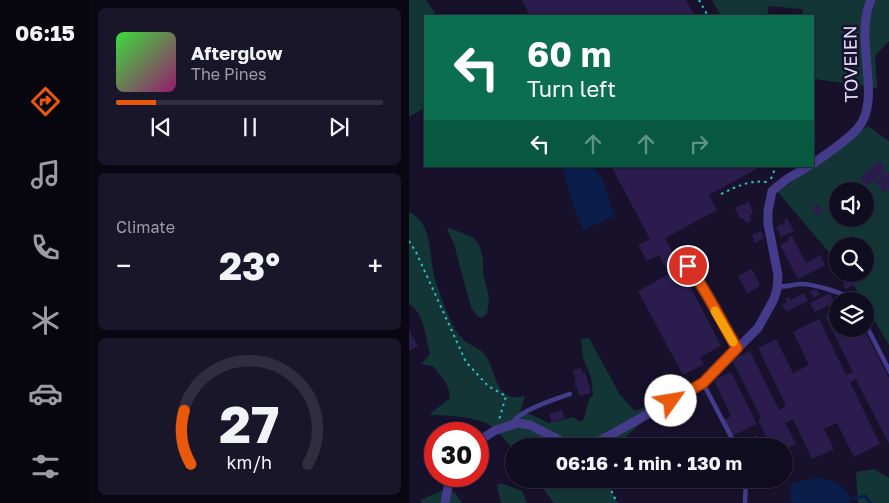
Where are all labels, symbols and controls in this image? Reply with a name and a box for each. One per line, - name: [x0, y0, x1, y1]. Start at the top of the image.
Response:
- text: 06:15: [15, 19, 75, 46]
- street label: TOVEIEN: [838, 25, 862, 103]
- text: 60 m: [527, 33, 611, 75]
- icon: left: [444, 35, 509, 100]
- text: Afterglow: [191, 41, 282, 64]
- text: The Pines: [191, 64, 266, 84]
- text: Turn left: [527, 75, 616, 102]
- icon: directions: [28, 84, 63, 119]
- icon: previous: [147, 113, 175, 141]
- icon: pause: [236, 113, 264, 141]
- icon: next: [325, 113, 353, 141]
- icon: left: [526, 130, 554, 158]
- icon: ahead: [579, 130, 607, 158]
- icon: ahead: [632, 130, 660, 158]
- icon: right: [685, 130, 713, 158]
- icon: music: [28, 157, 63, 192]
- map controls: [829, 182, 874, 337]
- button: sound: [829, 182, 874, 227]
- text: Climate: [116, 217, 175, 237]
- icon: phone: [28, 230, 63, 265]
- button: search: [829, 237, 874, 282]
- text: 23°: [219, 243, 280, 288]
- pin: [667, 245, 709, 287]
- text: −: [116, 249, 131, 282]
- text: +: [368, 249, 383, 282]
- icon: arrive: [674, 252, 702, 280]
- button: layers: [829, 292, 874, 337]
- icon: climate: [28, 303, 63, 338]
- position arrow: [644, 374, 696, 426]
- icon: car: [28, 376, 63, 411]
- text: 27: [219, 392, 280, 454]
- speed limit sign: 30: [424, 422, 489, 487]
- icon: filters: [28, 449, 63, 484]
- text: km/h: [227, 451, 272, 473]
- text: 06:16 · 1 min · 130 m: [556, 451, 742, 474]

